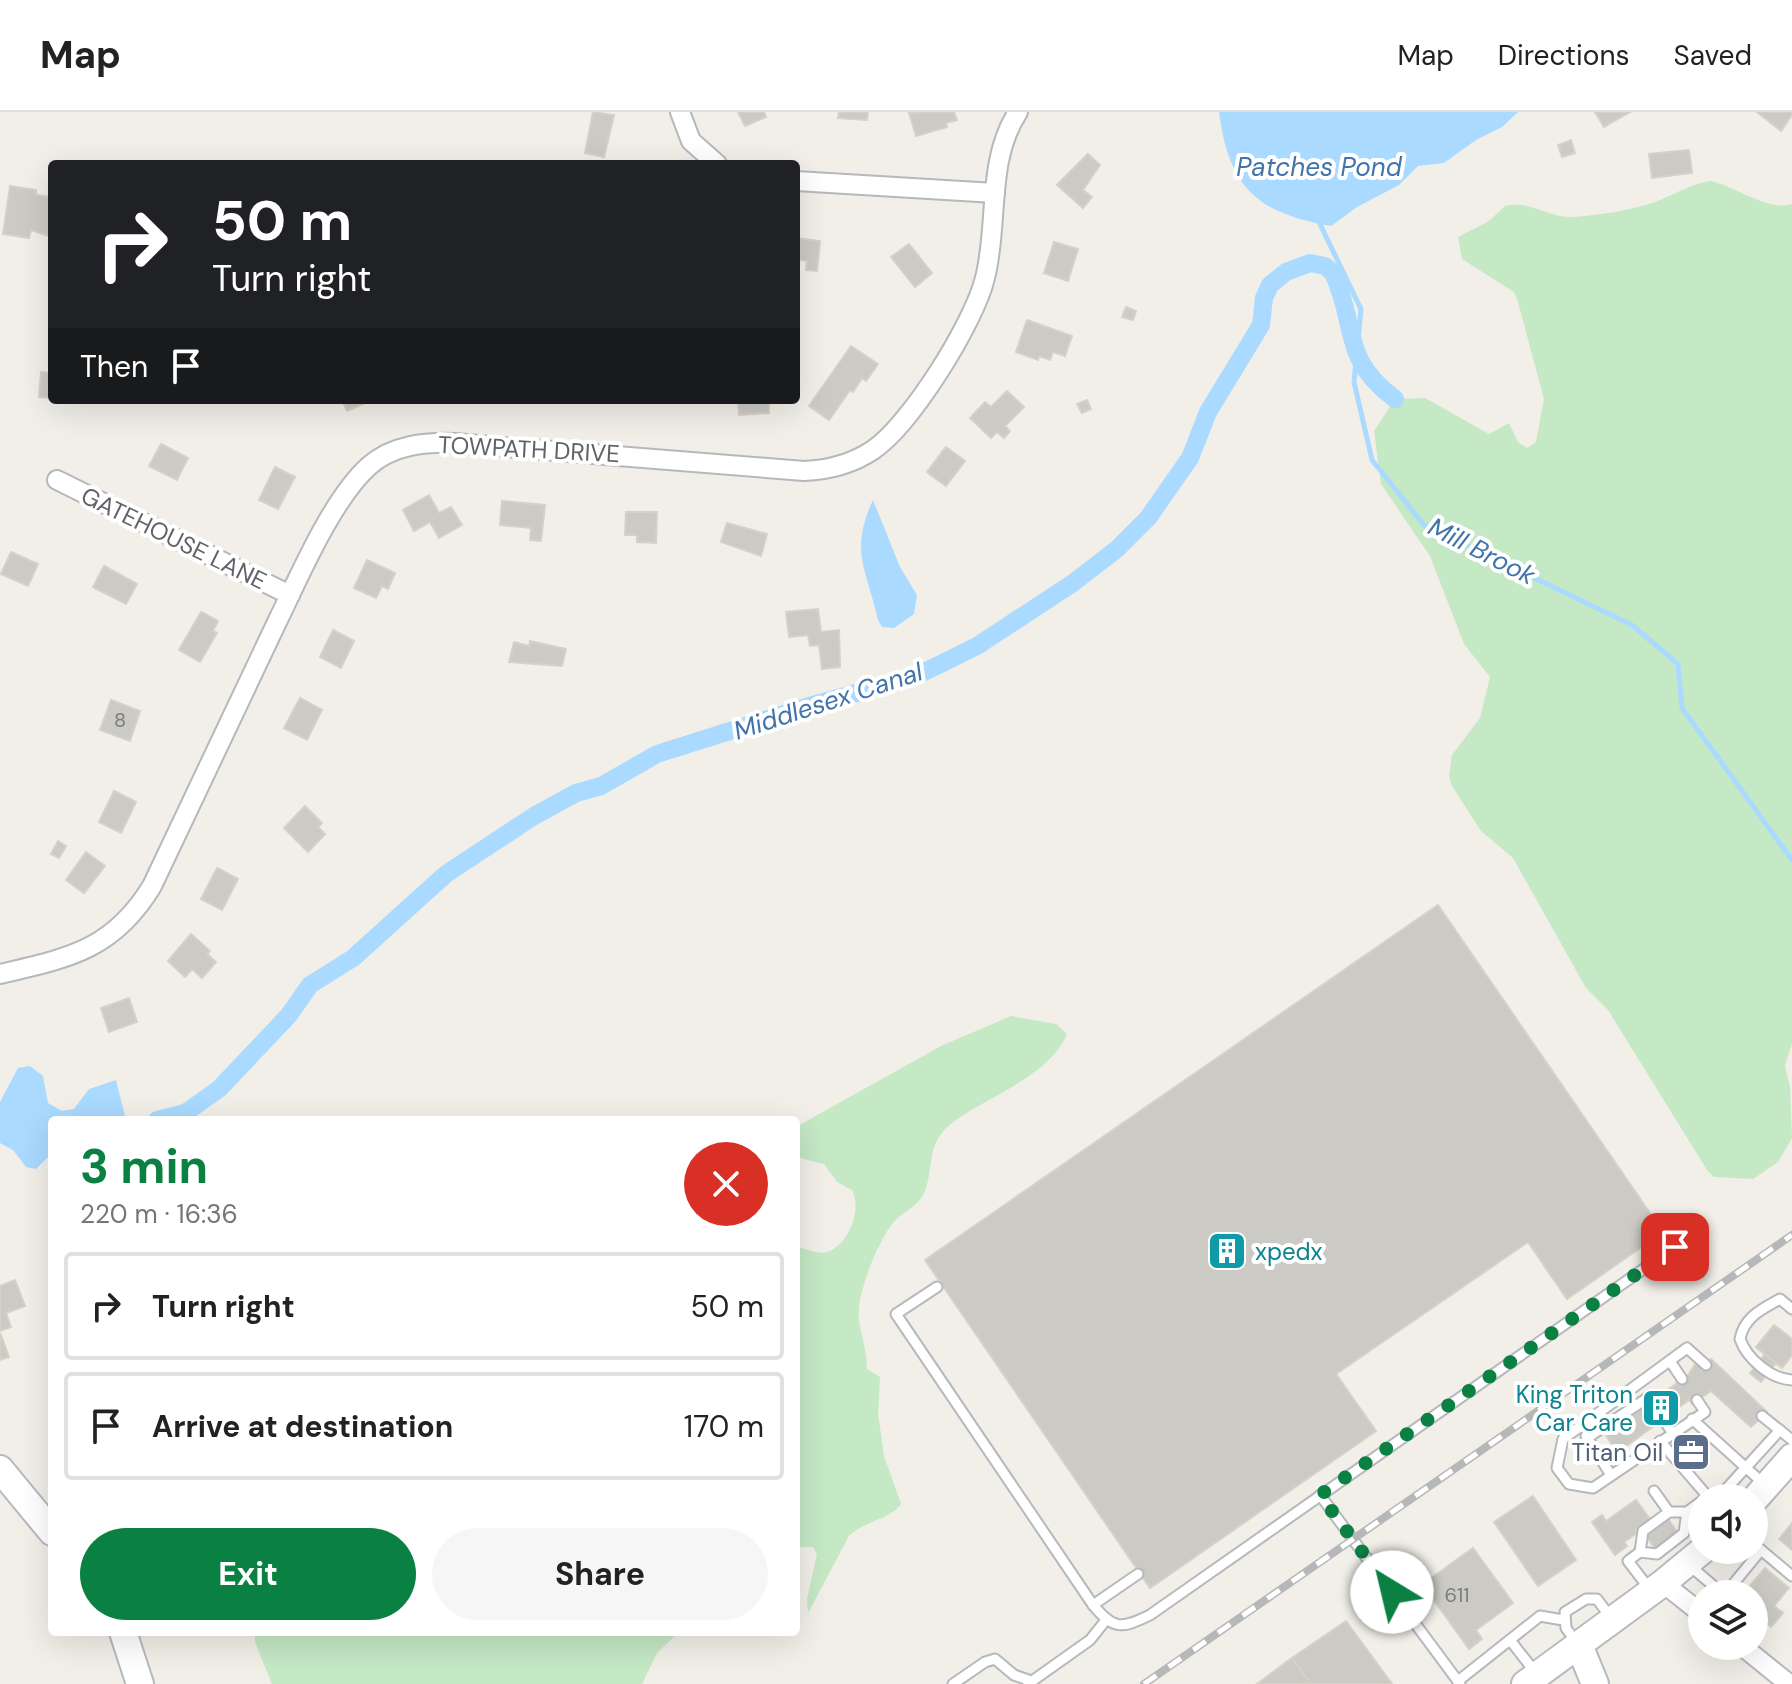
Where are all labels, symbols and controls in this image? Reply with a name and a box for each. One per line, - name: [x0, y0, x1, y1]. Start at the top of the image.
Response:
- text: Map: [40, 30, 121, 80]
- text: Map: [1397, 37, 1454, 74]
- text: Directions: [1498, 37, 1630, 74]
- text: Saved: [1674, 37, 1752, 74]
- water label: Patches Pond: [1236, 150, 1403, 184]
- text: 50 m: [212, 184, 352, 257]
- icon: right: [80, 192, 184, 296]
- text: Turn right: [212, 255, 371, 302]
- icon: arrive: [164, 344, 208, 388]
- text: Then: [80, 347, 148, 386]
- street label: TOWPATH DRIVE: [437, 429, 621, 469]
- street label: GATEHOUSE LANE: [76, 480, 272, 596]
- water label: Mill Brook: [1422, 509, 1542, 593]
- water label: Middlesex Canal: [729, 654, 928, 748]
- house number: 8: [114, 707, 126, 733]
- text: 3 min: [80, 1135, 208, 1198]
- button: close: [684, 1142, 768, 1226]
- text: 220 m · 16:36: [80, 1197, 238, 1231]
- pin: [1641, 1213, 1709, 1281]
- icon: arrive: [1653, 1225, 1697, 1269]
- building icon: xpedx: [1206, 1230, 1248, 1272]
- place label: xpedx: [1255, 1236, 1323, 1267]
- icon: right: [84, 1284, 128, 1328]
- text: Turn right: [152, 1287, 295, 1326]
- text: 50 m: [690, 1287, 764, 1326]
- place label: King Triton Car Care: [1516, 1379, 1633, 1438]
- building icon: King Triton Car Care: [1640, 1387, 1682, 1429]
- icon: arrive: [84, 1404, 128, 1448]
- text: Arrive at destination: [152, 1407, 453, 1446]
- text: 170 m: [684, 1407, 764, 1446]
- office icon: Titan Oil: [1670, 1431, 1712, 1473]
- place label: Titan Oil: [1571, 1437, 1663, 1468]
- map controls: [1688, 1484, 1768, 1660]
- button: sound: [1688, 1484, 1768, 1564]
- button: Exit: [80, 1528, 416, 1620]
- button: Share: [432, 1528, 768, 1620]
- position arrow: [1350, 1550, 1434, 1634]
- button: layers: [1688, 1580, 1768, 1660]
- house number: 611: [1444, 1582, 1470, 1608]

